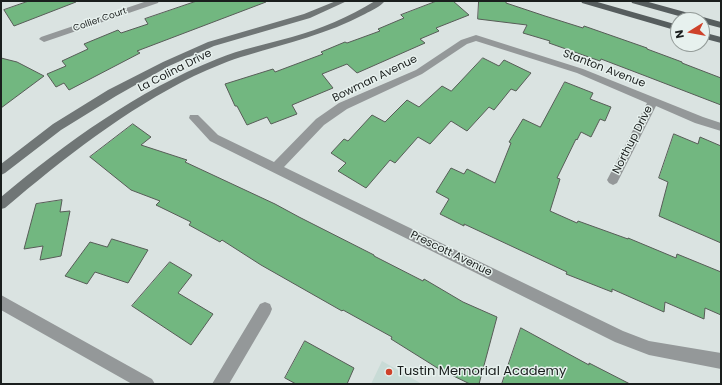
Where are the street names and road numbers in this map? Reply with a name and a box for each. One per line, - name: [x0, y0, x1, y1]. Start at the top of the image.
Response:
- street label: Collier Court: [72, 6, 128, 34]
- street label: La Colina Drive: [136, 47, 214, 95]
- street label: Stanton Avenue: [561, 47, 647, 91]
- street label: Bowman Avenue: [330, 53, 420, 105]
- street label: Northup Drive: [610, 104, 656, 176]
- street label: Prescott Avenue: [408, 229, 494, 279]

